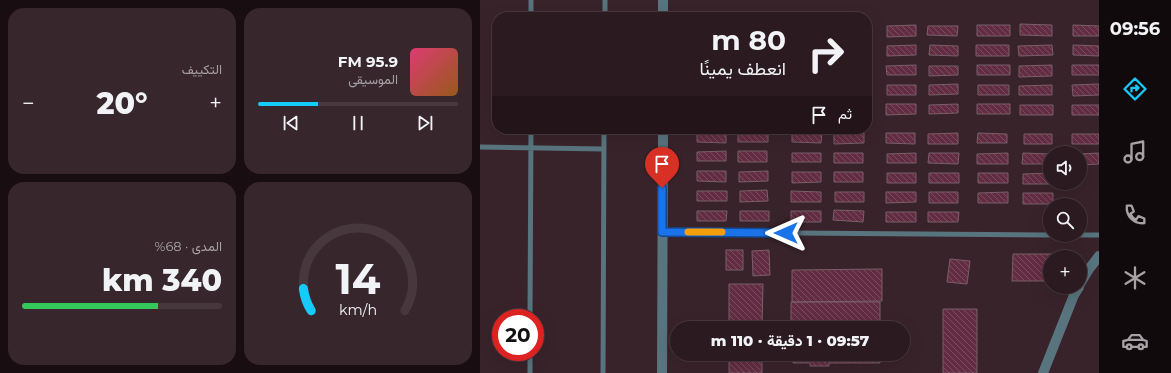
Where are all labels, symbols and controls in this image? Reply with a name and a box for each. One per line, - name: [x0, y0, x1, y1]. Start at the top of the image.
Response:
- text: 09:56: [1110, 18, 1160, 40]
- text: 80 m: [711, 23, 786, 57]
- icon: right: [800, 28, 852, 80]
- text: 95.9 FM: [338, 52, 398, 71]
- text: انعطف يمينًا: [700, 58, 786, 80]
- text: التكييف: [182, 61, 222, 77]
- text: الموسيقى: [348, 71, 398, 87]
- icon: directions: [1121, 75, 1149, 103]
- text: 20°: [96, 85, 148, 122]
- text: −: [22, 90, 35, 117]
- text: +: [209, 90, 222, 117]
- icon: arrive: [808, 104, 830, 126]
- text: ثم: [838, 104, 852, 123]
- icon: previous: [280, 112, 302, 134]
- icon: pause: [347, 112, 369, 134]
- icon: next: [414, 112, 436, 134]
- icon: music: [1121, 138, 1149, 166]
- map controls: [1043, 146, 1087, 294]
- button: sound: [1043, 146, 1087, 190]
- pin: [645, 147, 679, 188]
- icon: arrive: [651, 153, 673, 175]
- button: search: [1043, 198, 1087, 242]
- icon: phone: [1121, 201, 1149, 229]
- position arrow: [765, 212, 807, 254]
- text: المدى · 68%: [155, 238, 222, 254]
- button: +: [1043, 250, 1087, 294]
- text: 14: [336, 254, 381, 304]
- text: 340 km: [102, 262, 222, 299]
- icon: climate: [1121, 264, 1149, 292]
- text: km/h: [339, 301, 377, 319]
- speed limit sign: 20: [492, 309, 544, 361]
- icon: car: [1121, 327, 1149, 355]
- text: 09:57 · 1 دقيقة · 110 m: [711, 331, 869, 350]

